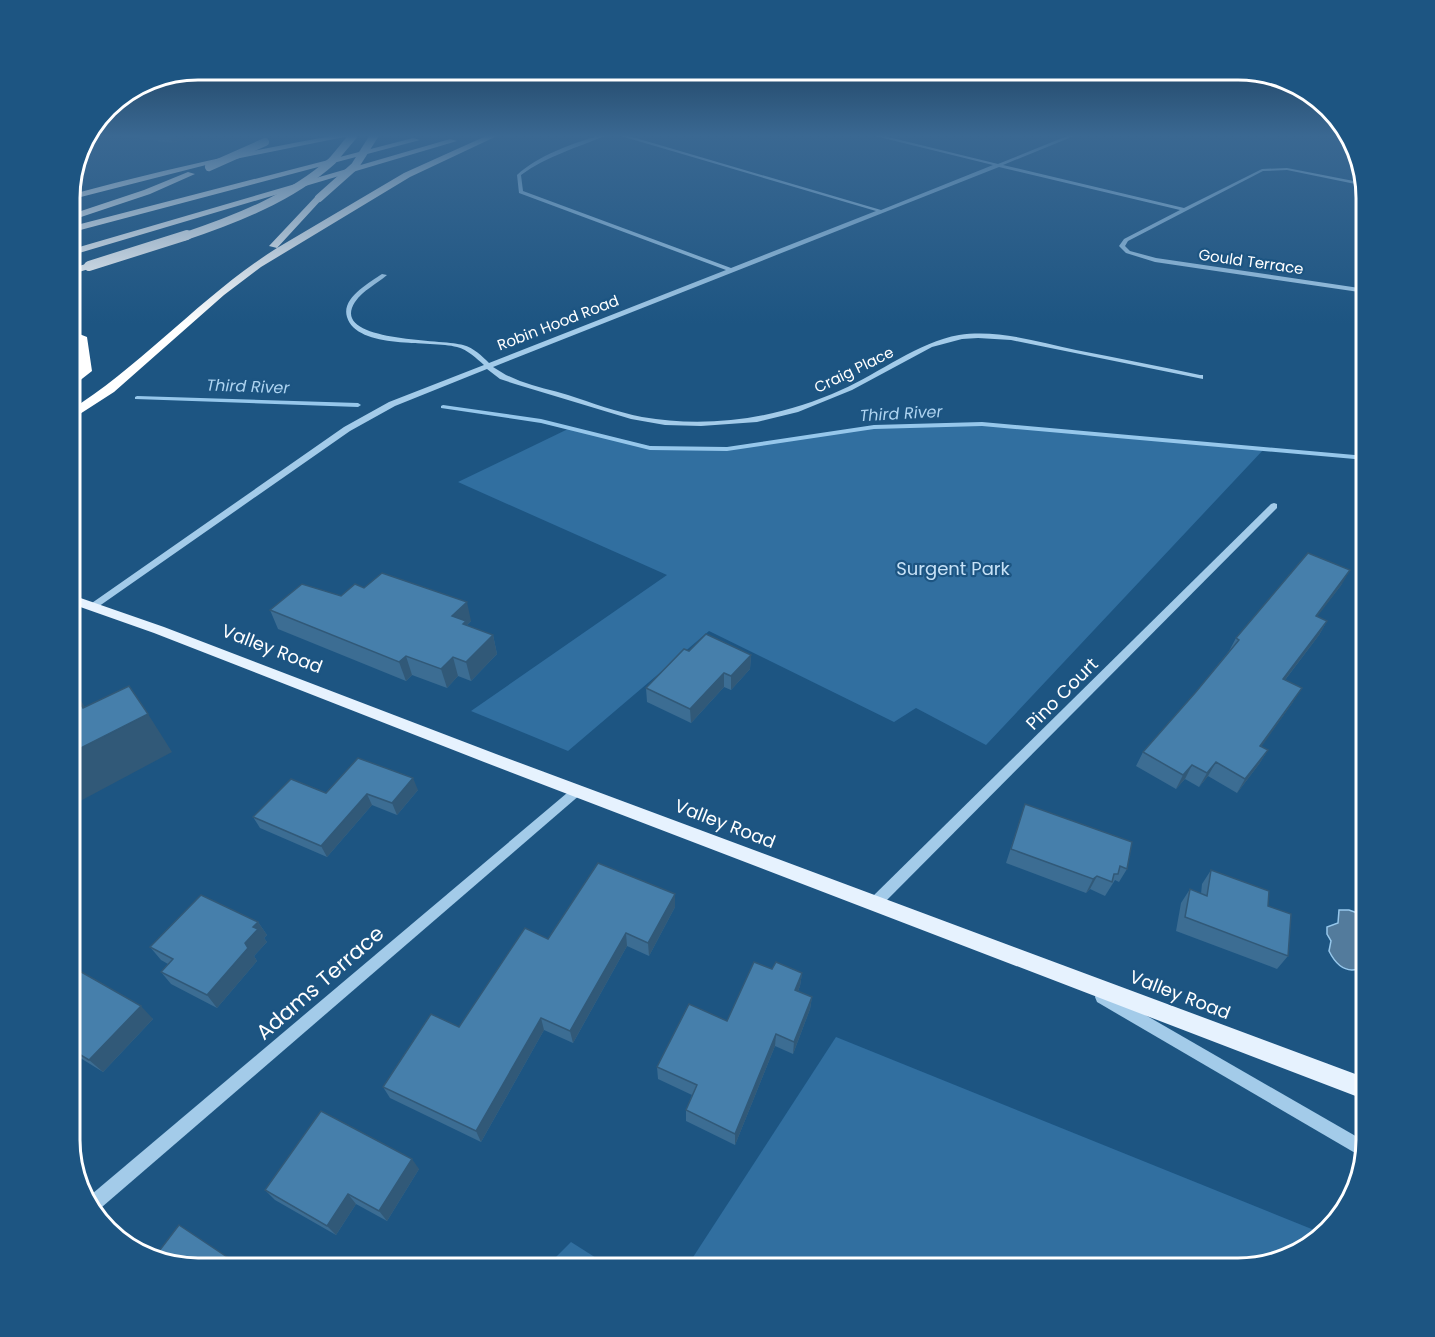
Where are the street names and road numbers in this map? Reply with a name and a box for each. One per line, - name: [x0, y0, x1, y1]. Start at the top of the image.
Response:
- street label: Gould Terrace: [1197, 244, 1305, 279]
- street label: Robin Hood Road: [494, 290, 622, 355]
- street label: Craig Place: [810, 341, 897, 398]
- street label: Valley Road: [218, 618, 326, 679]
- street label: Pino Court: [1020, 652, 1103, 735]
- street label: Valley Road: [671, 793, 779, 854]
- street label: Adams Terrace: [249, 919, 390, 1046]
- street label: Valley Road: [1126, 964, 1234, 1025]

